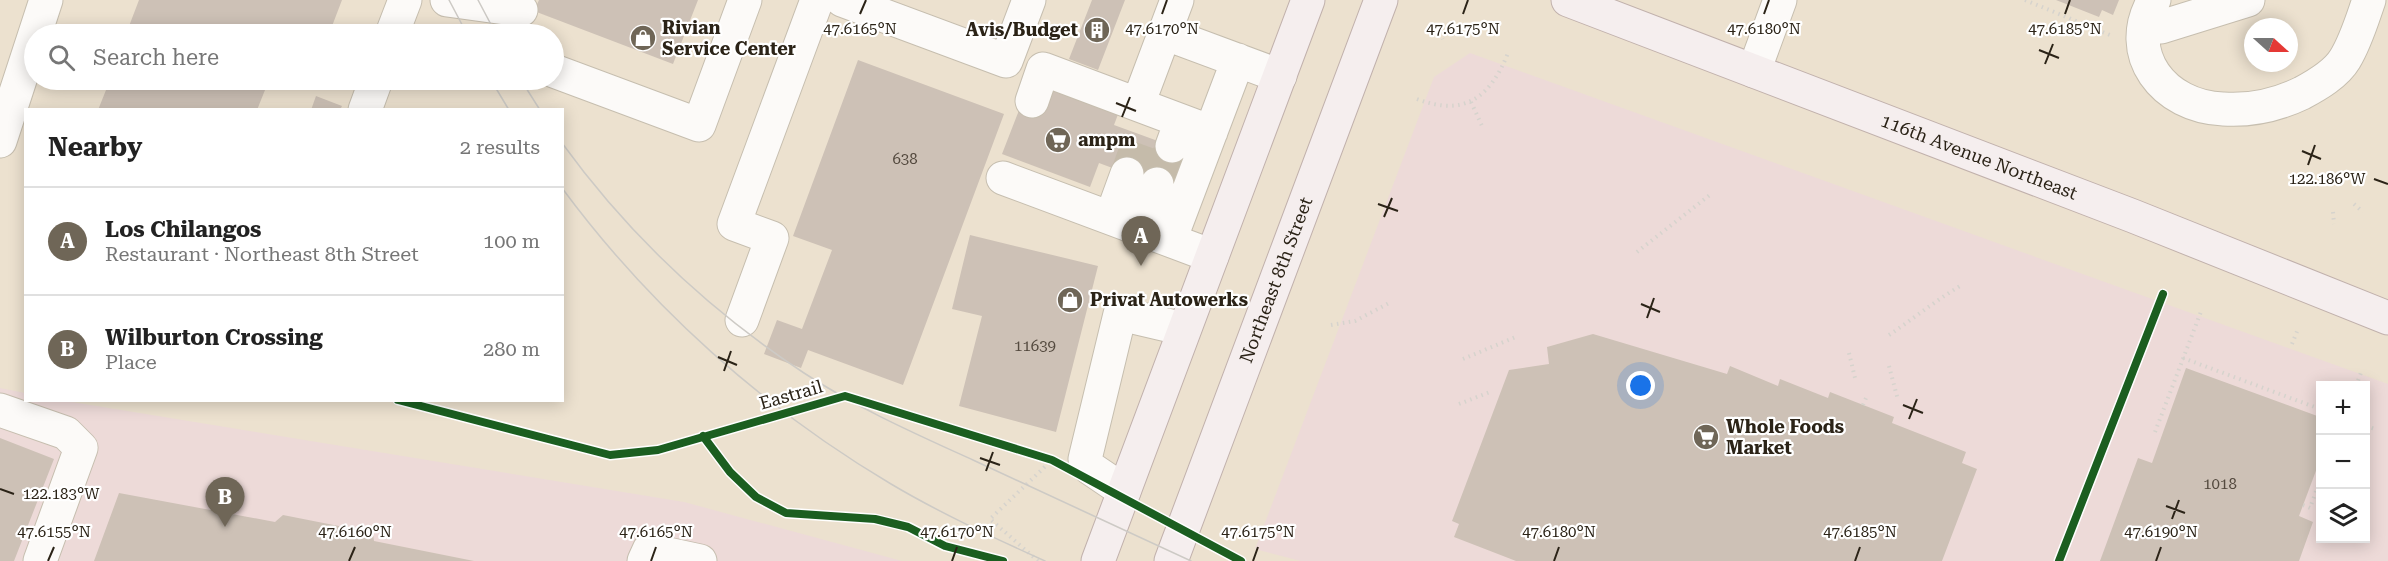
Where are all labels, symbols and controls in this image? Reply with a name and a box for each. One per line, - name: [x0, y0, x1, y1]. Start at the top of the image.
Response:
- building icon: Avis/Budget: [1082, 15, 1112, 45]
- place label: Rivian Service Center: [662, 17, 796, 59]
- north arrow: [2244, 18, 2298, 72]
- place label: Avis/Budget: [966, 19, 1078, 40]
- text: 47.6165°N: [823, 20, 897, 38]
- text: 47.6170°N: [1125, 20, 1199, 38]
- text: 47.6175°N: [1426, 20, 1500, 38]
- text: 47.6180°N: [1727, 20, 1801, 38]
- text: 47.6185°N: [2028, 20, 2102, 38]
- shop icon: Rivian Service Center: [628, 23, 658, 53]
- search box: [24, 24, 564, 90]
- icon: search: [45, 41, 78, 74]
- text: Search here: [93, 45, 219, 70]
- street label: 116th Avenue Northeast: [1878, 110, 2081, 204]
- supermarket icon: ampm: [1043, 125, 1073, 155]
- place label: ampm: [1078, 129, 1136, 150]
- text: Nearby: [48, 132, 142, 162]
- text: 2 results: [460, 135, 540, 159]
- house number: 638: [892, 150, 918, 168]
- text: 122.186°W: [2289, 170, 2366, 188]
- street label: Northeast 8th Street: [1235, 194, 1316, 366]
- pin: A: [1122, 216, 1160, 266]
- text: Los Chilangos: [105, 217, 261, 242]
- text: A: [60, 229, 75, 253]
- text: 100 m: [483, 229, 540, 253]
- text: Restaurant · Northeast 8th Street: [105, 242, 419, 266]
- shop icon: Privat Autowerks: [1055, 285, 1085, 315]
- place label: Privat Autowerks: [1090, 289, 1248, 310]
- text: Wilburton Crossing: [105, 325, 323, 350]
- text: B: [60, 337, 75, 361]
- text: 280 m: [483, 337, 540, 361]
- house number: 11639: [1014, 337, 1056, 355]
- text: Place: [105, 350, 157, 374]
- your location: [1626, 371, 1655, 400]
- street label: Eastrail: [757, 375, 825, 414]
- map controls: [2316, 381, 2370, 543]
- button: +: [2316, 381, 2370, 435]
- place label: Whole Foods Market: [1726, 416, 1844, 458]
- supermarket icon: Whole Foods Market: [1691, 422, 1721, 452]
- button: −: [2316, 435, 2370, 489]
- house number: 1018: [2203, 475, 2237, 493]
- pin: B: [206, 478, 244, 527]
- text: 122.183°W: [23, 485, 100, 503]
- button: layers: [2316, 489, 2370, 543]
- text: 47.6155°N: [17, 523, 91, 541]
- text: 47.6160°N: [318, 523, 392, 541]
- text: 47.6165°N: [619, 523, 693, 541]
- text: 47.6170°N: [920, 523, 994, 541]
- text: 47.6175°N: [1221, 523, 1295, 541]
- text: 47.6180°N: [1522, 523, 1596, 541]
- text: 47.6185°N: [1823, 523, 1897, 541]
- text: 47.6190°N: [2124, 523, 2198, 541]

